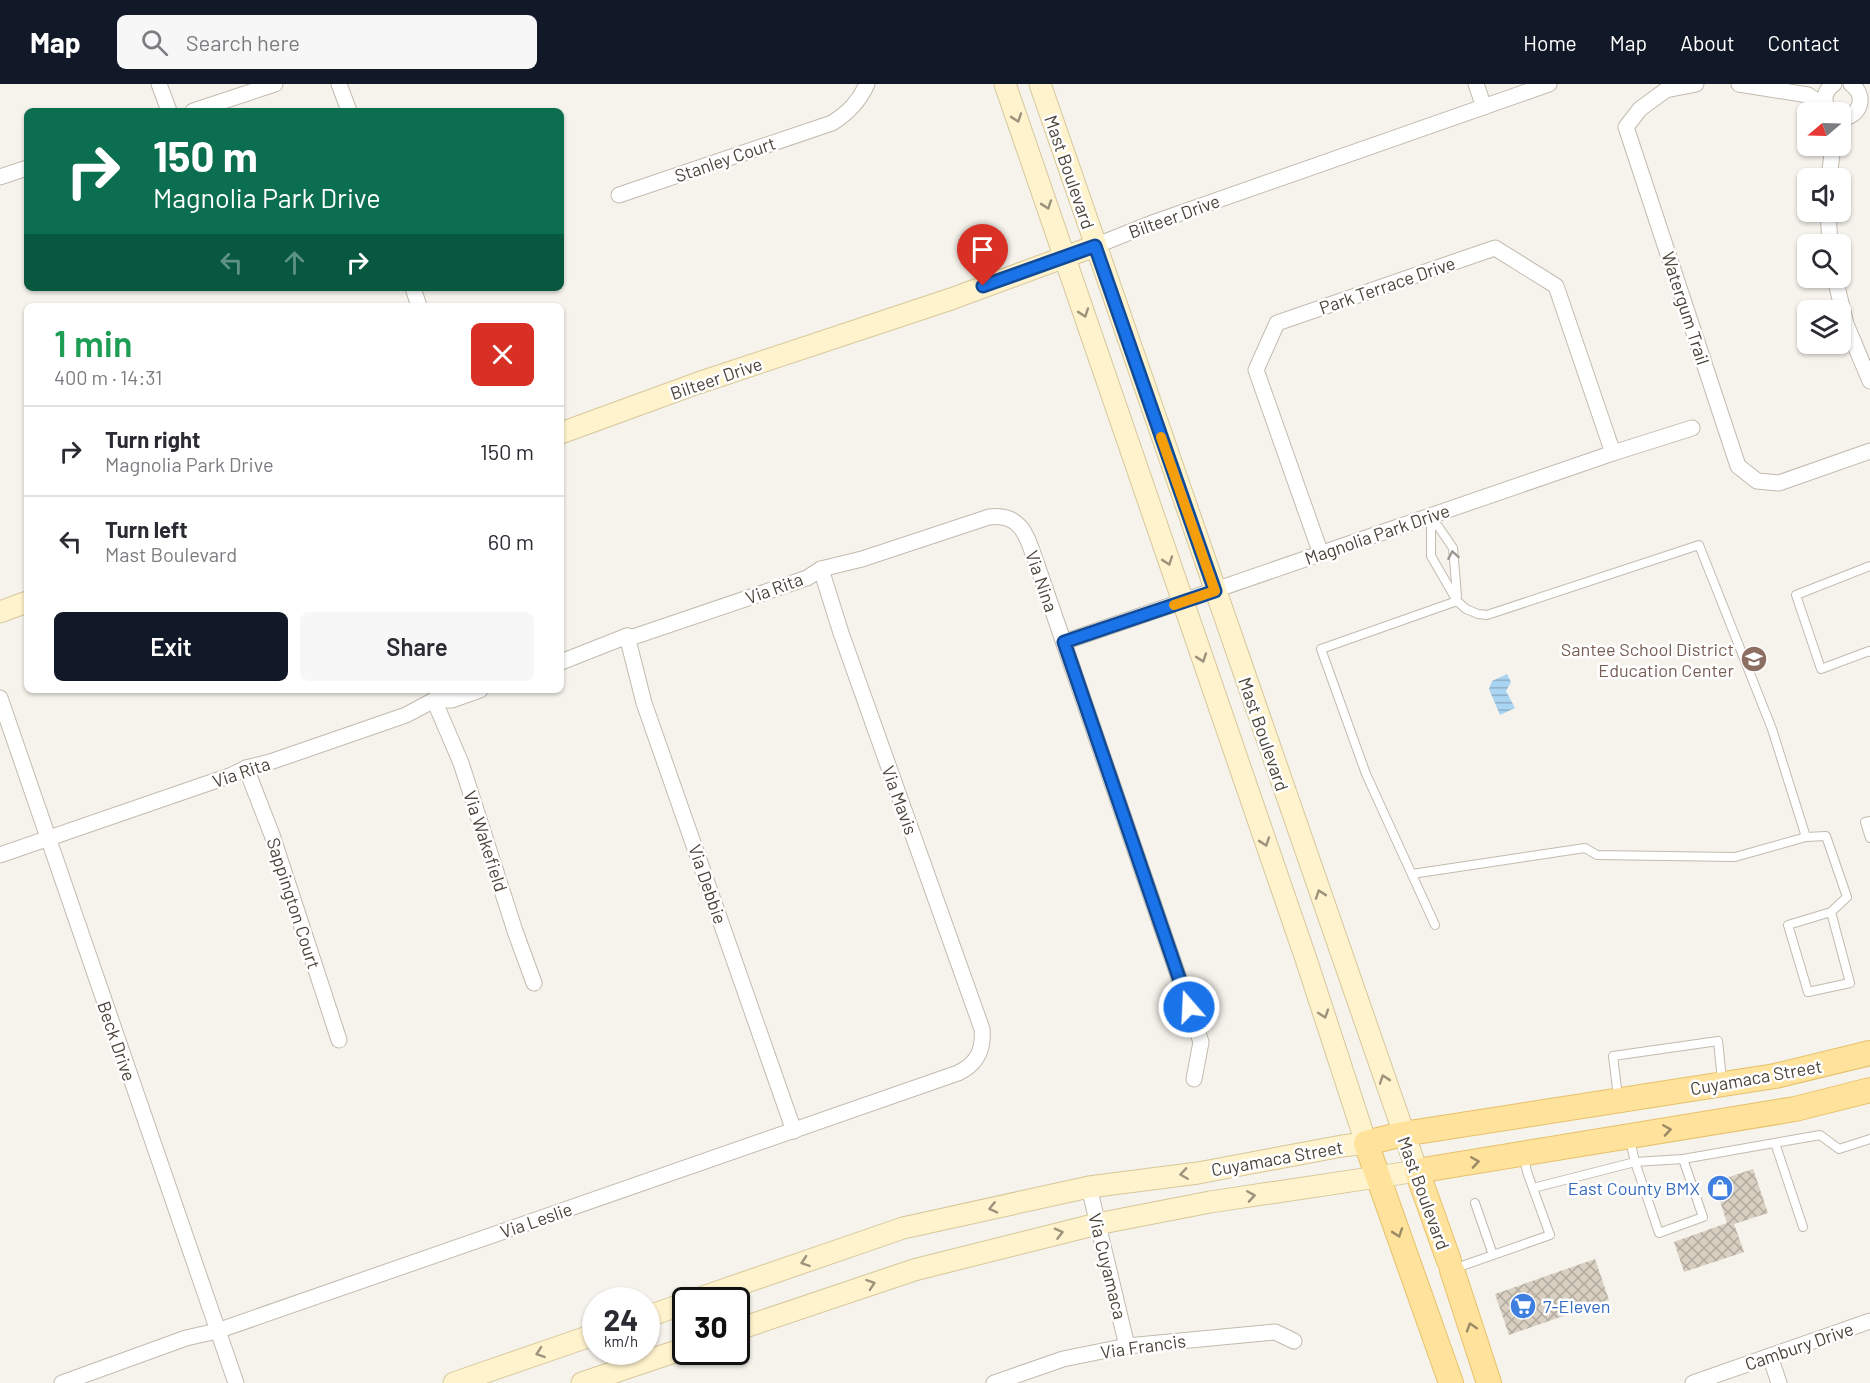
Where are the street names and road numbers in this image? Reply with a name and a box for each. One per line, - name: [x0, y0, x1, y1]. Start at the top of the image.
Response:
- street label: Mast Boulevard: [1040, 112, 1100, 232]
- street label: Stanley Court: [672, 131, 778, 187]
- street label: Bilteer Drive: [1125, 189, 1223, 243]
- street label: Watergum Trail: [1657, 249, 1715, 367]
- street label: Park Terrace Drive: [1316, 251, 1458, 319]
- street label: Bilteer Drive: [667, 352, 765, 404]
- street label: Magnolia Park Drive: [1302, 499, 1452, 569]
- street label: Via Nina: [1021, 547, 1063, 615]
- street label: Via Rita: [742, 568, 806, 608]
- street label: Mast Boulevard: [1234, 674, 1294, 794]
- street label: Via Rita: [209, 752, 273, 792]
- street label: Via Mavis: [877, 763, 923, 837]
- street label: Via Wakefield: [459, 788, 513, 894]
- street label: Sappington Court: [262, 835, 326, 971]
- street label: Via Debbie: [684, 841, 732, 927]
- street label: Beck Drive: [93, 998, 141, 1084]
- street label: Cuyamaca Street: [1688, 1055, 1824, 1099]
- street label: Mast Boulevard: [1393, 1133, 1455, 1253]
- street label: Cuyamaca Street: [1209, 1136, 1345, 1180]
- street label: Via Leslie: [497, 1197, 575, 1243]
- street label: Via Cuyamaca: [1084, 1211, 1132, 1321]
- street label: Cambury Drive: [1742, 1317, 1856, 1375]
- street label: Via Francis: [1099, 1329, 1187, 1363]

